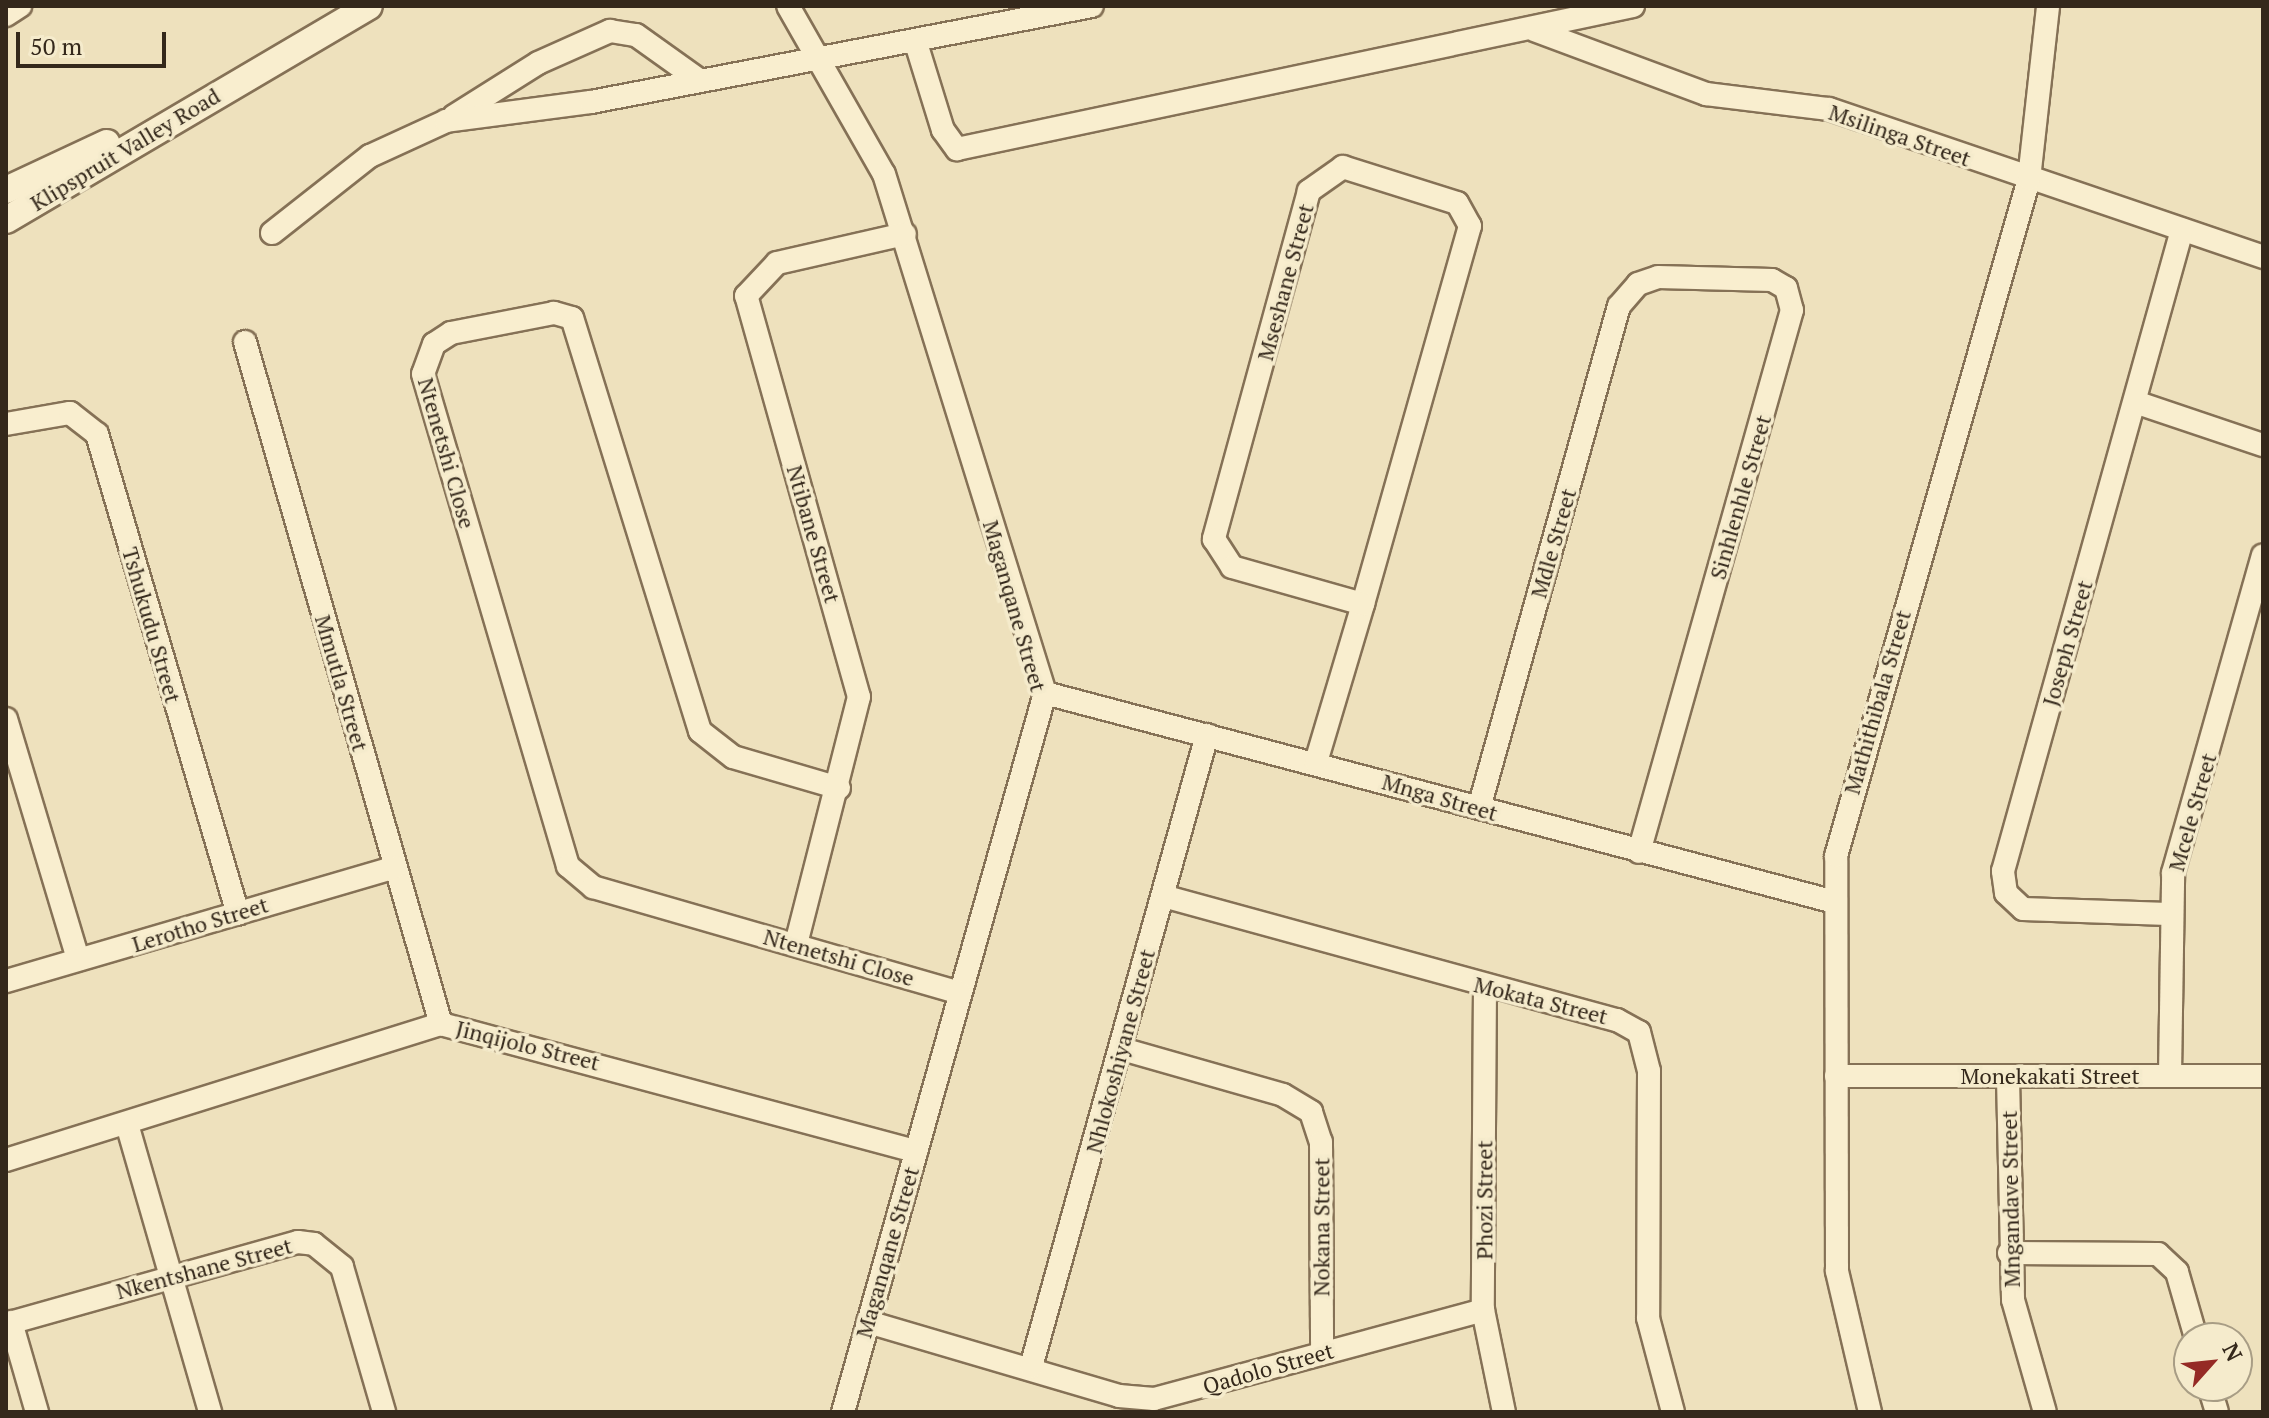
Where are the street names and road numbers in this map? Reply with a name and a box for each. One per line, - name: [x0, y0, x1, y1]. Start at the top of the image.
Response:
- street label: Klipspruit Valley Road: [25, 82, 225, 216]
- street label: Msilinga Street: [1826, 98, 1974, 172]
- street label: Mseshane Street: [1251, 201, 1319, 363]
- street label: Ntenetshi Close: [413, 375, 481, 531]
- street label: Sinhlenhle Street: [1704, 412, 1776, 582]
- street label: Ntibane Street: [782, 462, 846, 606]
- street label: Mdle Street: [1525, 485, 1581, 601]
- street label: Maganqane Street: [978, 517, 1052, 695]
- street label: Tshukudu Street: [117, 544, 187, 706]
- street label: Joseph Street: [2036, 577, 2098, 709]
- street label: Mathithibala Street: [1838, 607, 1916, 797]
- street label: Mmutla Street: [310, 612, 374, 754]
- street label: Mcele Street: [2163, 750, 2221, 874]
- street label: Mnga Street: [1379, 768, 1501, 826]
- street label: Lerotho Street: [129, 891, 271, 957]
- street label: Ntenetshi Close: [761, 923, 917, 991]
- street label: Nhlokoshiyane Street: [1080, 946, 1160, 1156]
- street label: Mokata Street: [1471, 971, 1611, 1029]
- street label: Jinqijolo Street: [453, 1014, 603, 1076]
- street label: Monekakati Street: [1960, 1063, 2140, 1089]
- street label: Mngandave Street: [1995, 1110, 2025, 1288]
- street label: Phozi Street: [1471, 1140, 1497, 1260]
- street label: Nokana Street: [1308, 1158, 1334, 1296]
- street label: Maganqane Street: [850, 1163, 924, 1341]
- street label: Nkentshane Street: [113, 1232, 295, 1304]
- street label: Qadolo Street: [1200, 1337, 1336, 1399]

